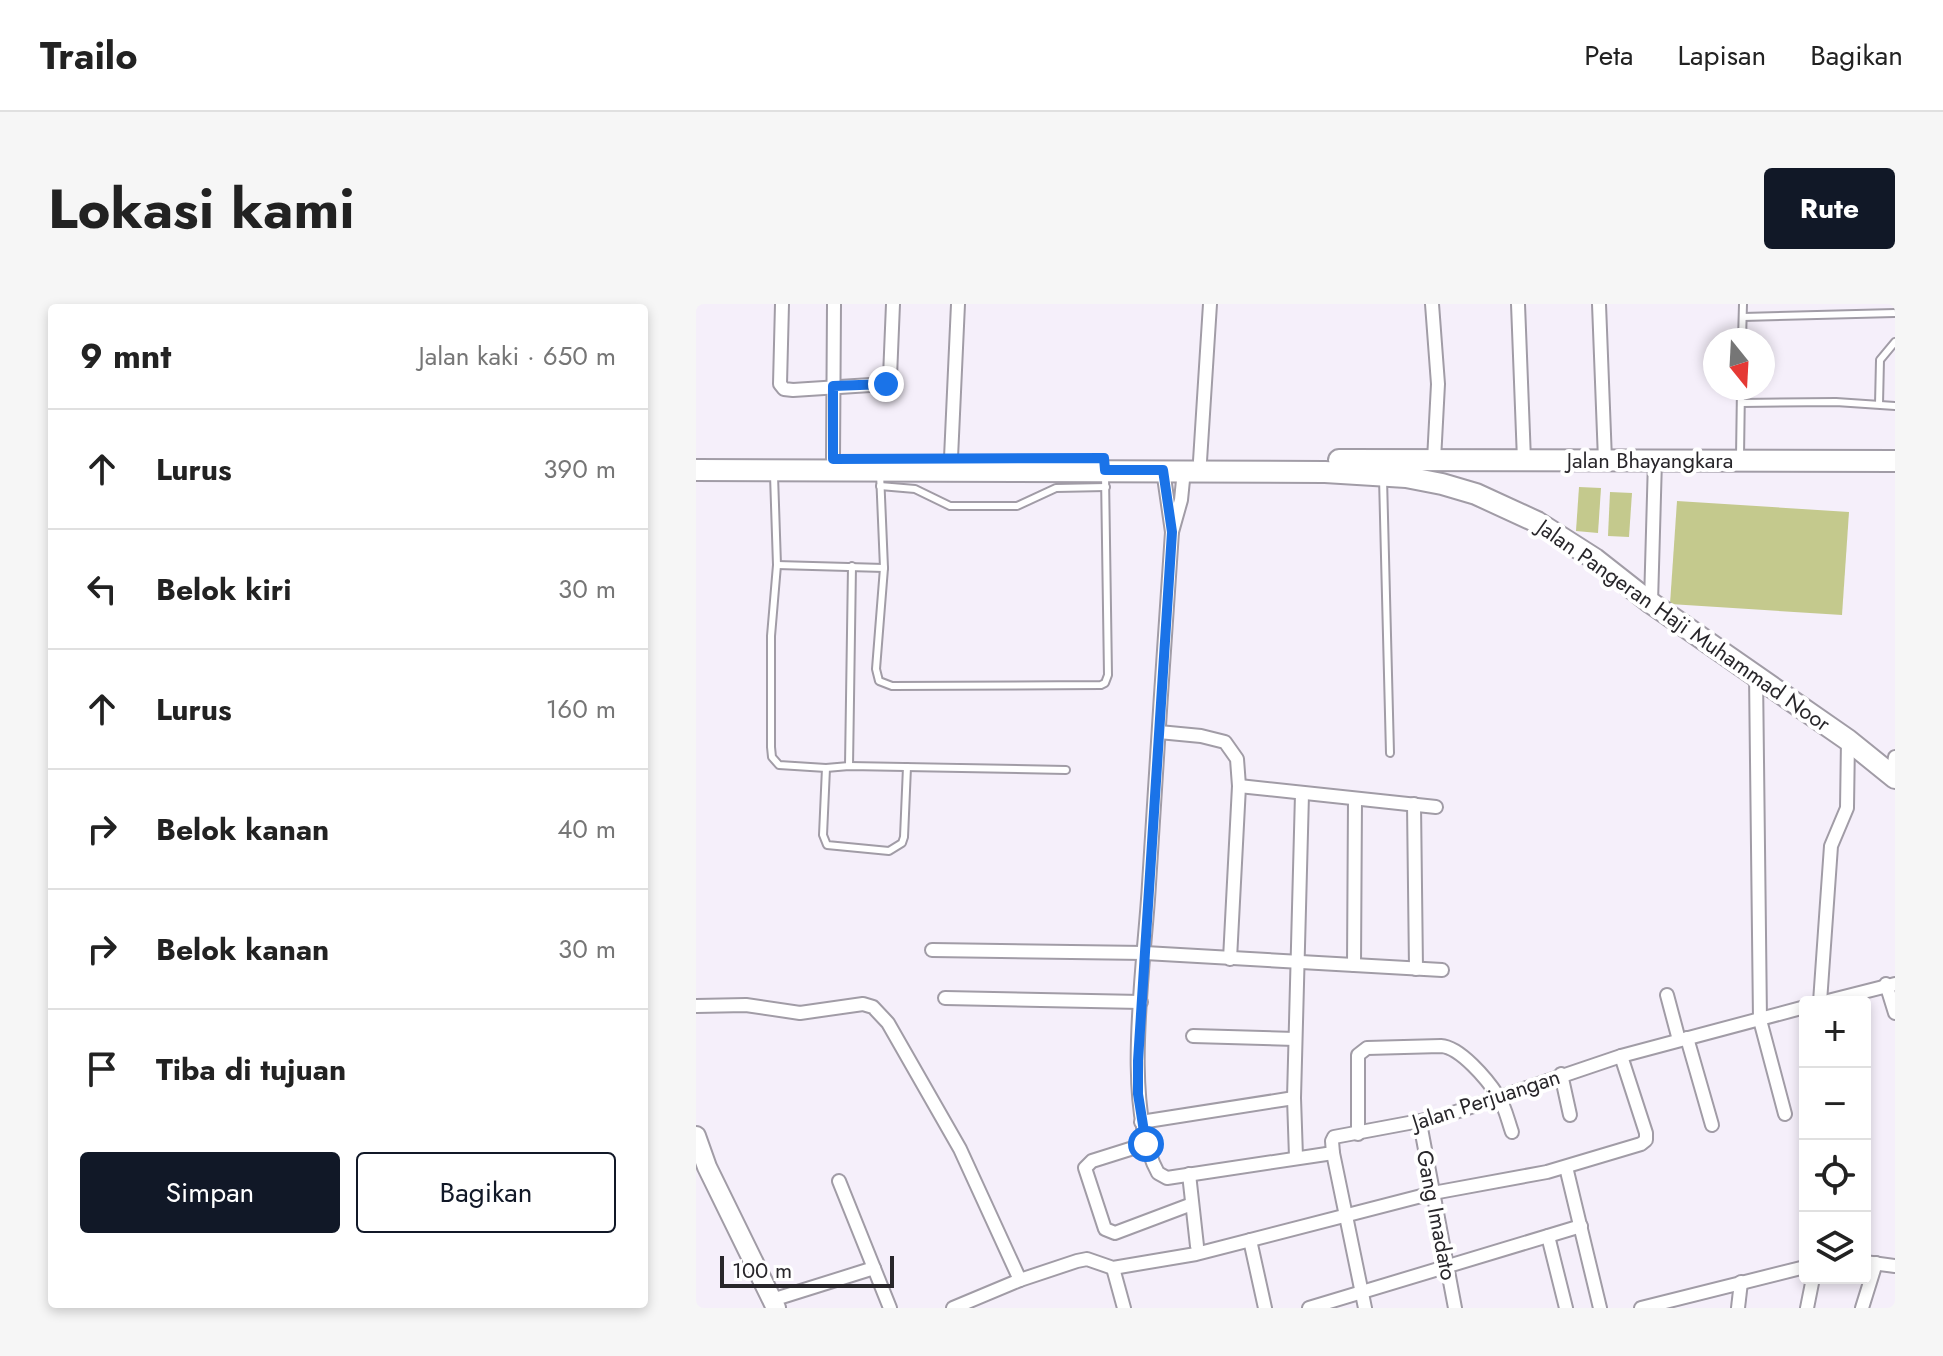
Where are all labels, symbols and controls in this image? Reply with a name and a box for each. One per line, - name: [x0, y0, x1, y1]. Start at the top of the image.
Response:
- text: Trailo: [40, 28, 138, 83]
- text: Peta: [1584, 35, 1633, 76]
- text: Lapisan: [1677, 35, 1766, 76]
- text: Bagikan: [1810, 35, 1903, 76]
- text: Lokasi kami: [48, 168, 355, 249]
- button: Rute: [1764, 168, 1895, 249]
- north arrow: [1703, 328, 1775, 400]
- text: 9 mnt: [80, 332, 171, 381]
- text: Jalan kaki · 650 m: [418, 337, 616, 375]
- route end: [868, 366, 904, 402]
- street label: Jalan Bhayangkara: [1564, 444, 1733, 476]
- icon: ahead: [80, 447, 124, 491]
- text: Lurus: [156, 448, 232, 491]
- text: 390 m: [543, 450, 616, 488]
- street label: Jalan Pangeran Haji Muhammad Noor: [1528, 509, 1838, 739]
- icon: left: [80, 567, 124, 611]
- text: Belok kiri: [156, 568, 291, 611]
- text: 30 m: [558, 570, 616, 608]
- icon: ahead: [80, 687, 124, 731]
- text: Lurus: [156, 688, 232, 731]
- text: 160 m: [546, 690, 616, 728]
- icon: right: [80, 807, 124, 851]
- text: Belok kanan: [156, 808, 329, 851]
- text: 40 m: [557, 810, 616, 848]
- icon: right: [80, 927, 124, 971]
- text: Belok kanan: [156, 928, 329, 971]
- text: 30 m: [558, 930, 616, 968]
- map controls: [1799, 996, 1871, 1284]
- button: +: [1799, 996, 1871, 1068]
- icon: arrive: [80, 1047, 124, 1091]
- text: Tiba di tujuan: [156, 1048, 346, 1091]
- street label: Jalan Perjuangan: [1405, 1060, 1564, 1139]
- button: −: [1799, 1068, 1871, 1140]
- route start: [1128, 1126, 1164, 1162]
- button: locate: [1799, 1140, 1871, 1212]
- street label: Gang Imadato: [1409, 1147, 1465, 1283]
- button: Simpan: [80, 1152, 340, 1233]
- button: Bagikan: [356, 1152, 616, 1233]
- button: layers: [1799, 1212, 1871, 1284]
- scale bar: [720, 1252, 894, 1288]
- text: 100 m: [732, 1254, 792, 1286]

